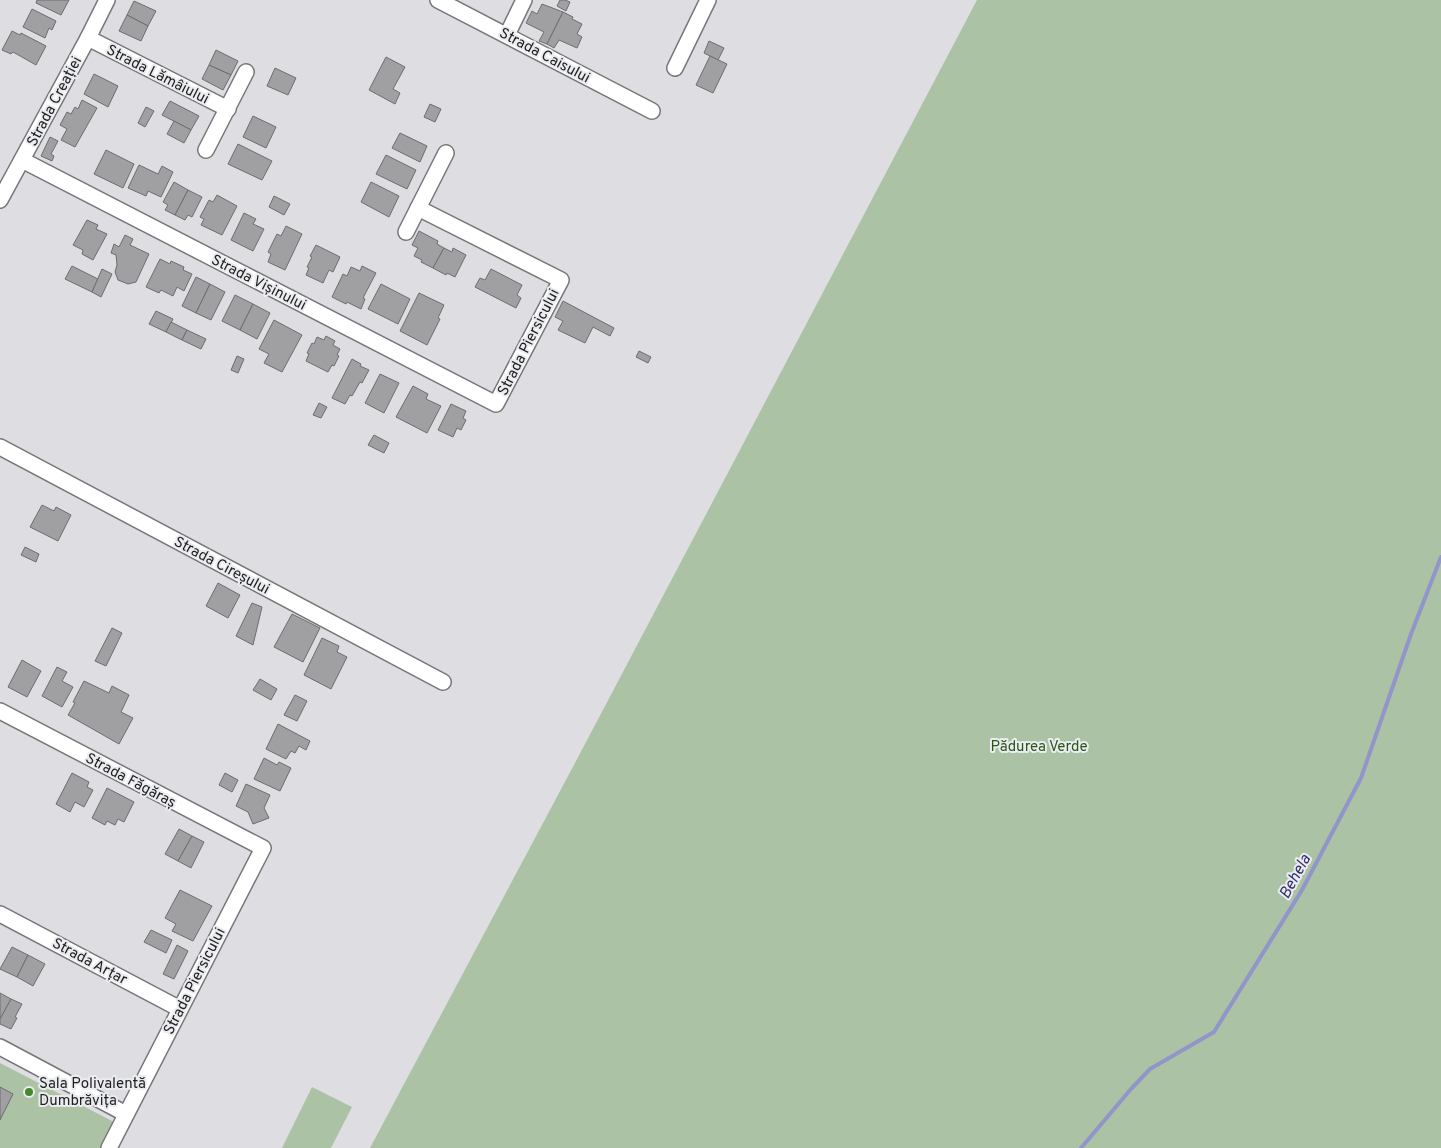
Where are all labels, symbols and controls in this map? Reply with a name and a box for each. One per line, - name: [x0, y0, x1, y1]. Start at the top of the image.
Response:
- street label: Strada Caisului: [496, 24, 593, 88]
- street label: Strada Lămâiului: [103, 41, 212, 109]
- street label: Strada Creației: [24, 53, 87, 150]
- street label: Strada Vișinului: [208, 251, 309, 315]
- street label: Strada Piersicului: [494, 286, 564, 399]
- street label: Strada Cireșului: [170, 533, 272, 600]
- park label: Pădurea Verde: [991, 738, 1087, 757]
- street label: Strada Făgăraș: [82, 749, 179, 813]
- water label: Behela: [1275, 851, 1316, 903]
- street label: Strada Piersicului: [160, 925, 230, 1038]
- street label: Strada Arțar: [48, 935, 130, 990]
- place label: Sala Polivalentă Dumbrăvița: [39, 1075, 146, 1111]
- marker: Sala Polivalentă Dumbrăvița: [23, 1086, 35, 1098]

